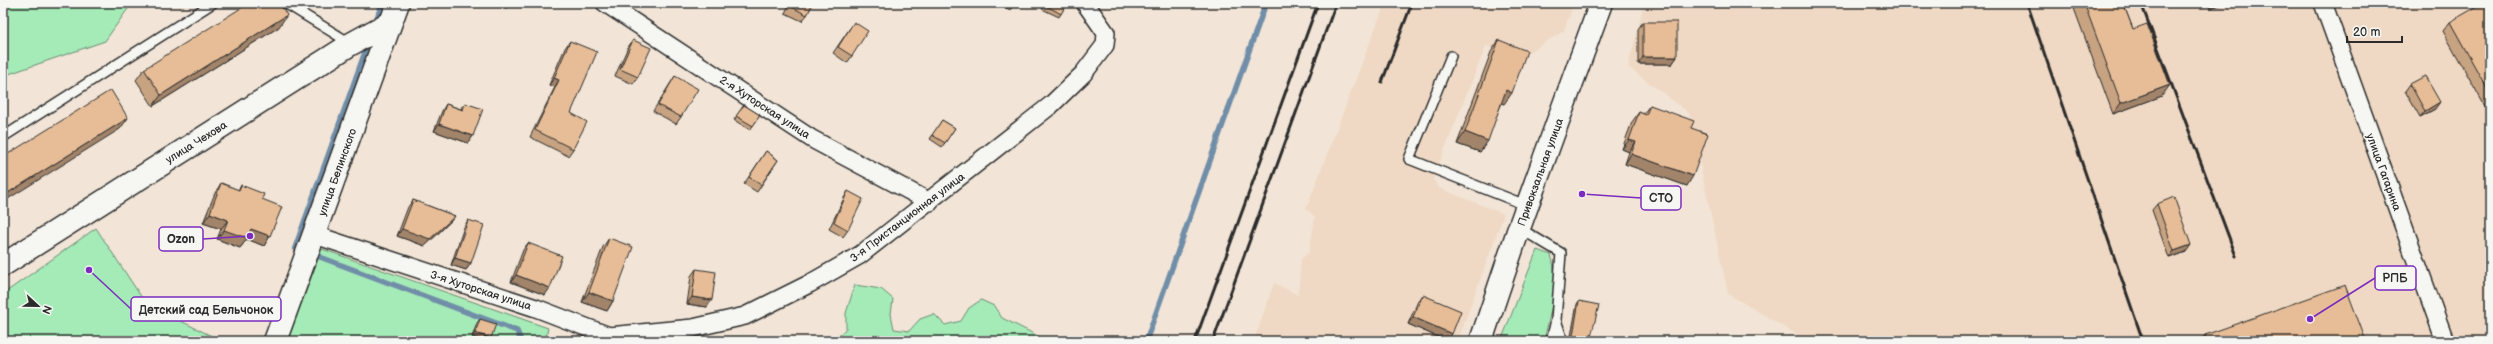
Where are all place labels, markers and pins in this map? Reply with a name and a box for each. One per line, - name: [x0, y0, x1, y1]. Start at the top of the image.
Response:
- callout: СТО: [1641, 186, 1681, 210]
- callout: Ozon: [159, 227, 203, 251]
- callout: РПБ: [2375, 266, 2416, 290]
- callout: Детский сад Бельчонок: [131, 297, 281, 321]

